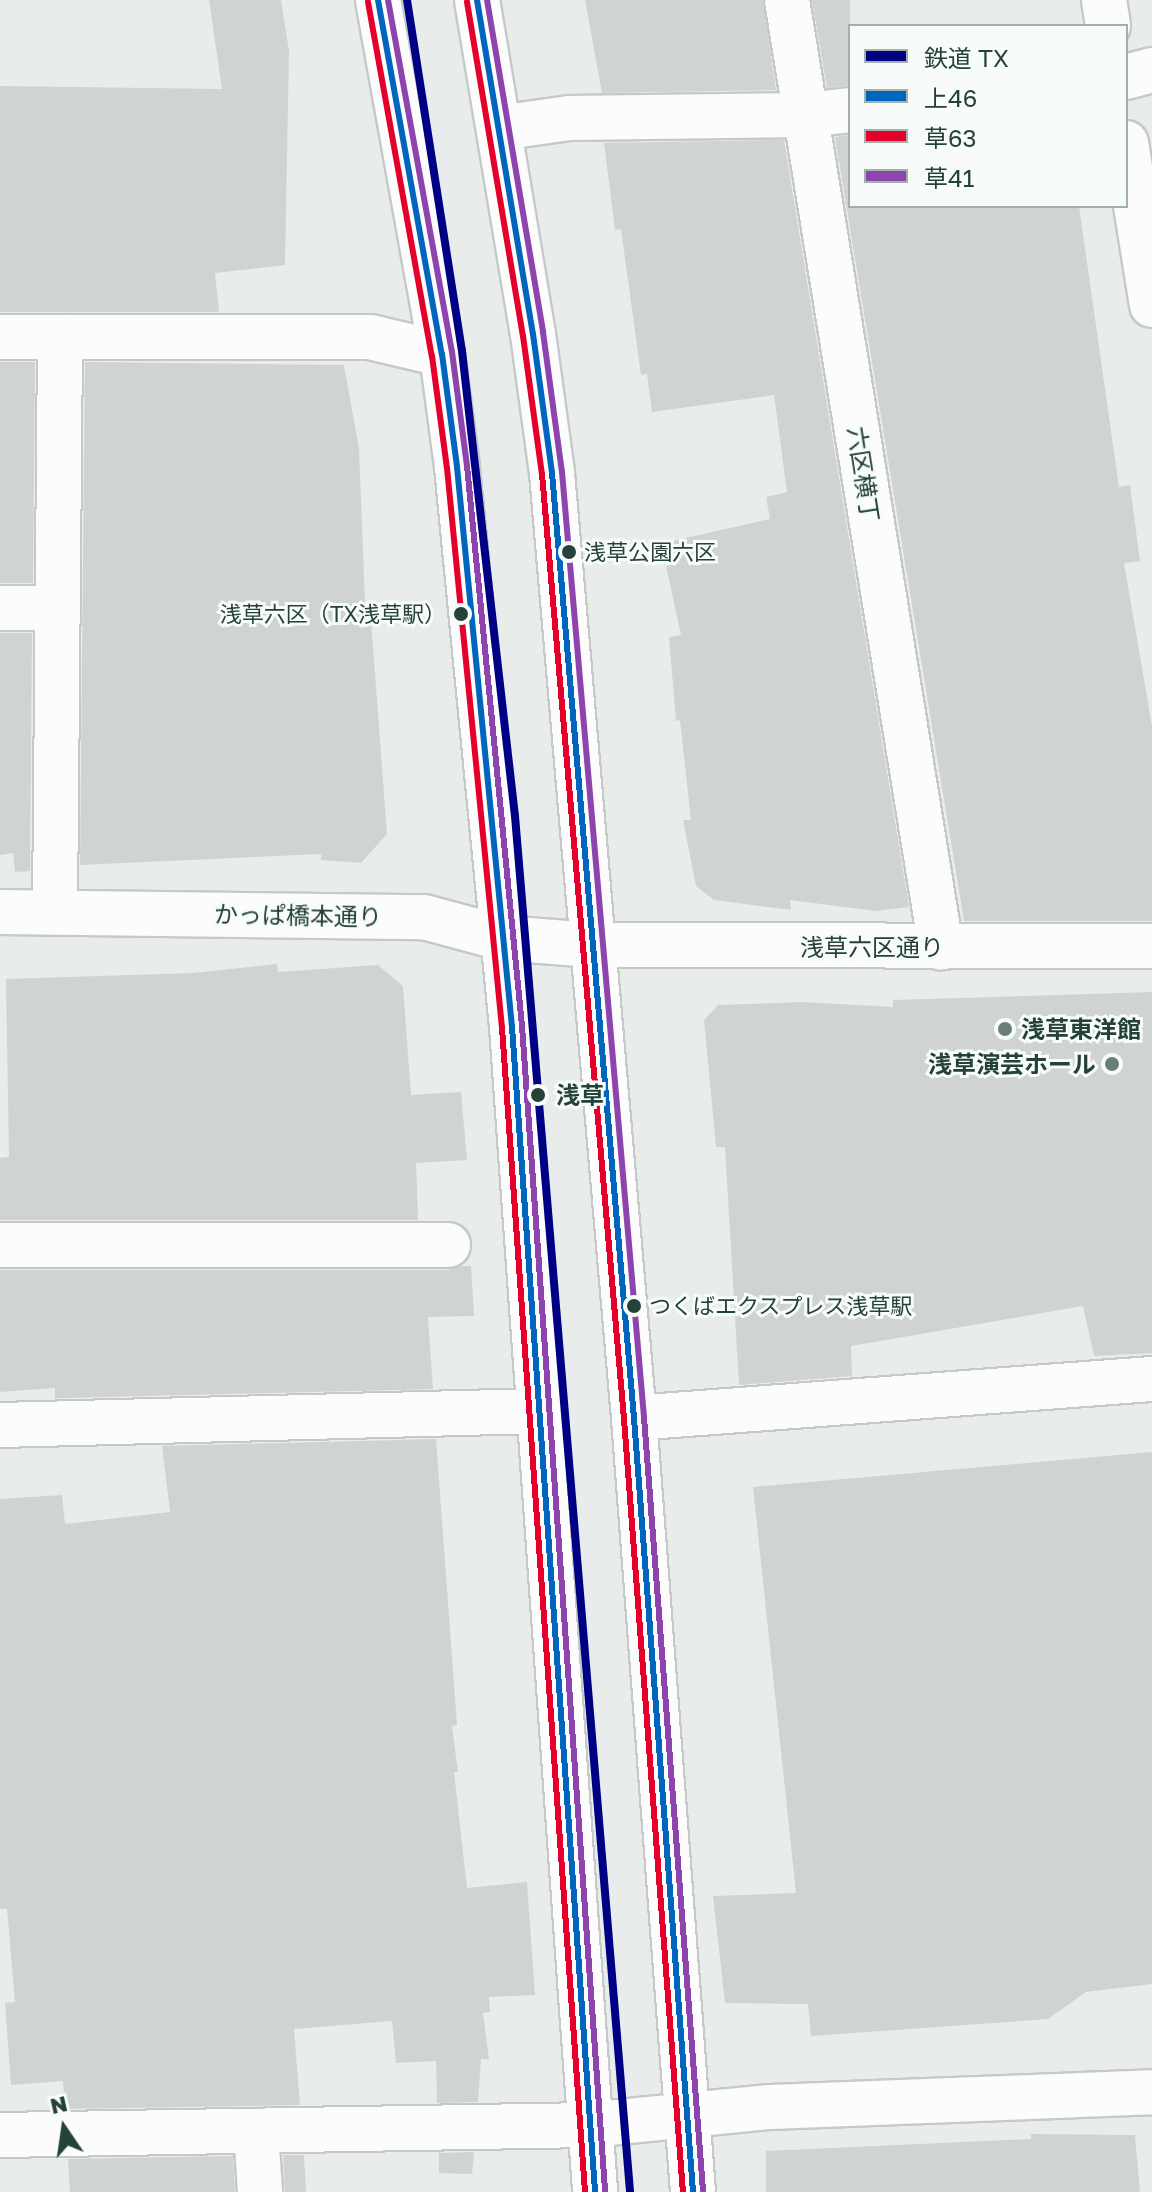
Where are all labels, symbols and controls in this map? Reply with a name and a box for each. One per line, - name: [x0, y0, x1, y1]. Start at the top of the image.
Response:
- legend: [848, 24, 1128, 208]
- text: 鉄道 TX: [924, 43, 1009, 72]
- text: 上46: [924, 83, 977, 112]
- text: 草63: [924, 123, 977, 152]
- text: 草41: [924, 163, 974, 192]
- street label: 六区横丁: [842, 424, 886, 524]
- place label: 浅草公園六区: [584, 539, 716, 565]
- marker: 浅草公園六区: [561, 544, 577, 560]
- place label: 浅草六区（TX浅草駅）: [220, 601, 446, 627]
- marker: 浅草六区（TX浅草駅）: [453, 606, 469, 622]
- street label: かっぱ橋本通り: [214, 899, 382, 931]
- street label: 浅草六区通り: [800, 933, 944, 961]
- place label: 浅草東洋館: [1021, 1015, 1141, 1043]
- marker: 浅草東洋館: [996, 1020, 1014, 1038]
- place label: 浅草演芸ホール: [928, 1050, 1096, 1078]
- marker: 浅草演芸ホール: [1103, 1055, 1121, 1073]
- place label: 浅草: [556, 1081, 604, 1109]
- marker: 浅草: [527, 1084, 549, 1106]
- place label: つくばエクスプレス浅草駅: [649, 1293, 913, 1319]
- marker: つくばエクスプレス浅草駅: [626, 1298, 642, 1314]
- north arrow: [24, 2088, 104, 2168]
- text: N: [47, 2089, 70, 2119]

